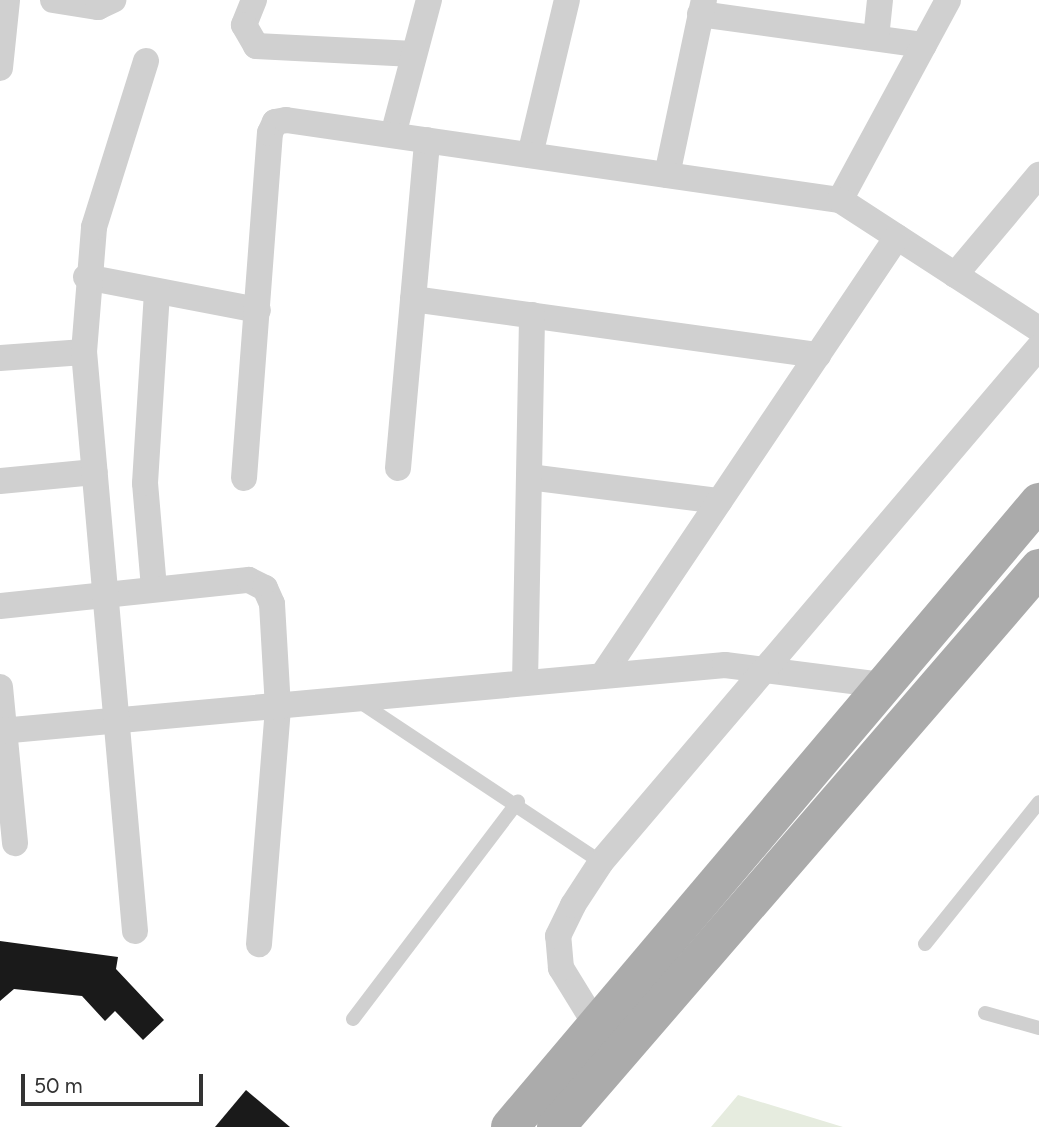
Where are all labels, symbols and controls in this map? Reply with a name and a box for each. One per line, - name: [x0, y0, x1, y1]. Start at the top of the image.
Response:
- scale bar: [24, 1060, 206, 1104]
- text: 50 m: [34, 1073, 83, 1098]

